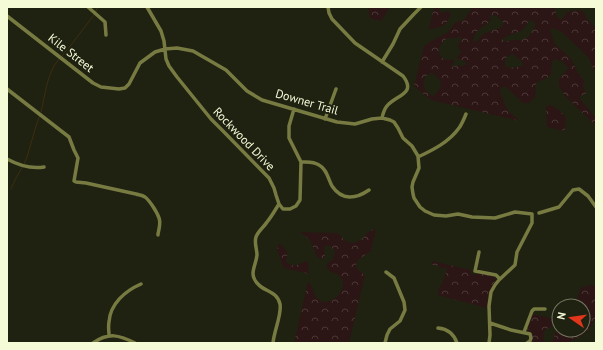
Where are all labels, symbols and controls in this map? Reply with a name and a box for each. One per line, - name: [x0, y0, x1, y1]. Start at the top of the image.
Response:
- street label: Kile Street: [45, 30, 97, 75]
- street label: Downer Trail: [274, 85, 341, 118]
- street label: Rockwood Drive: [210, 104, 278, 173]
- north arrow: [551, 298, 591, 338]
- text: N: [554, 311, 569, 321]

